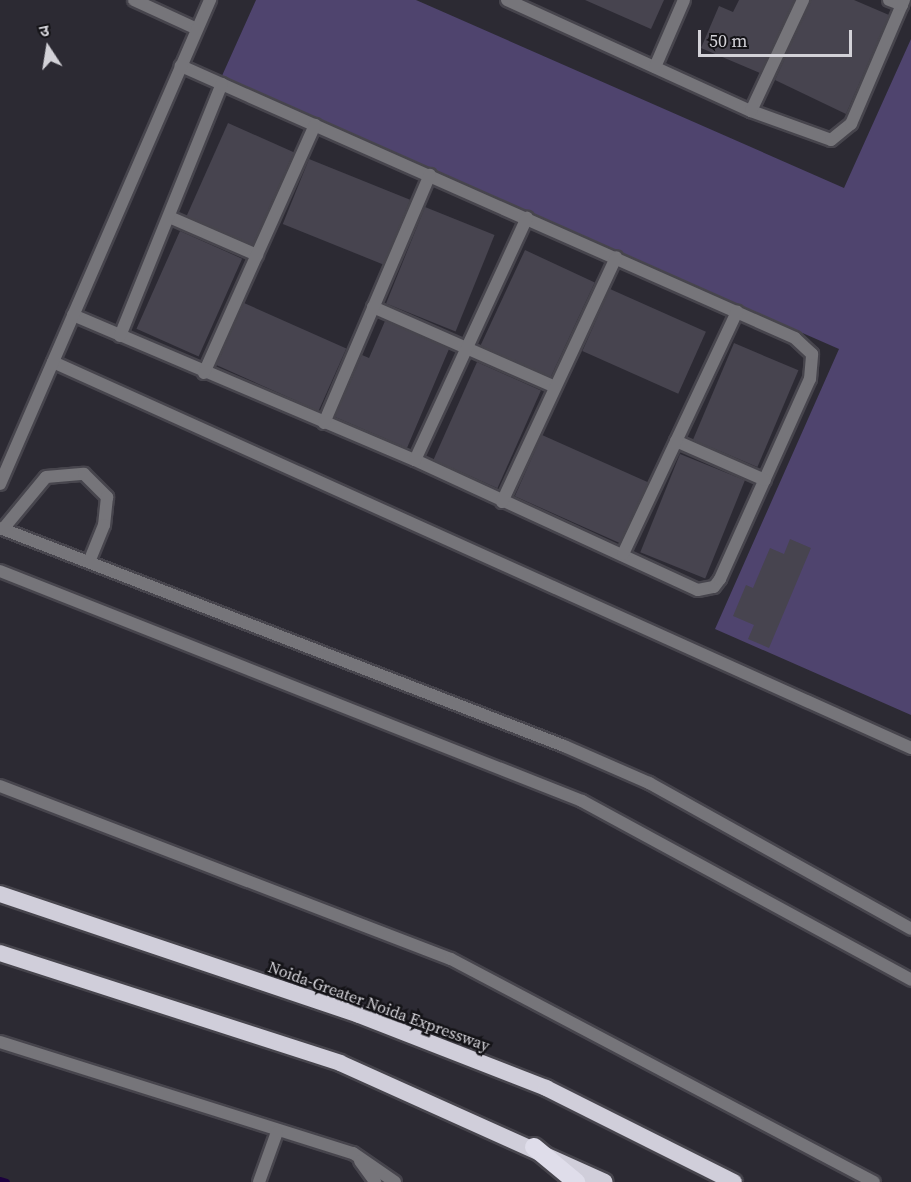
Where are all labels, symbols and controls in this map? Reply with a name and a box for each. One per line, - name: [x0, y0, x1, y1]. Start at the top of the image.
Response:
- north arrow: [18, 18, 78, 78]
- scale bar: [701, 18, 856, 56]
- text: उ: [37, 19, 51, 42]
- text: 50 m: [709, 28, 747, 53]
- street label: Noida-Greater Noida Expressway: [266, 957, 492, 1055]

